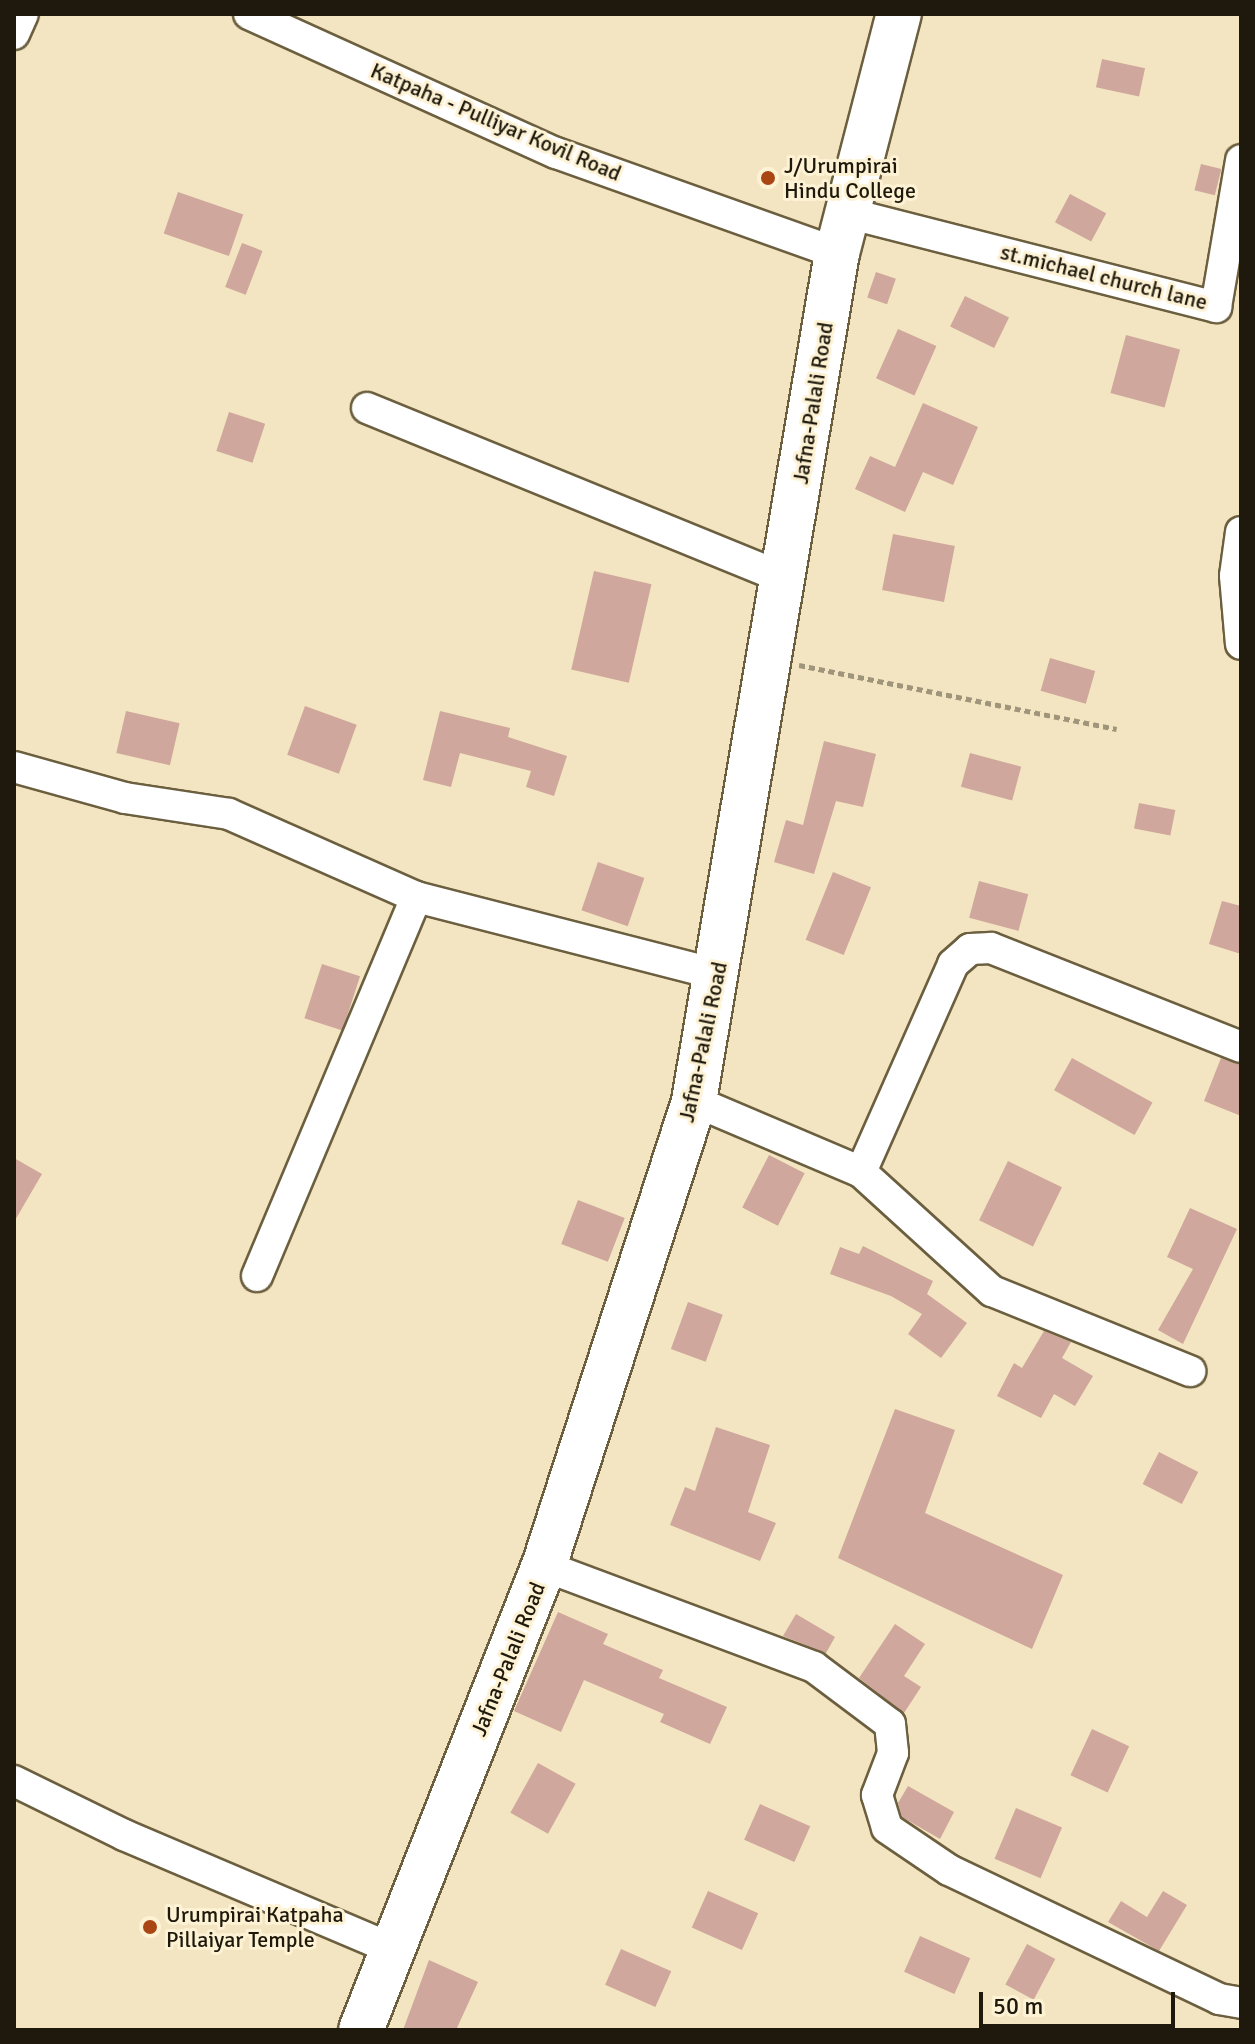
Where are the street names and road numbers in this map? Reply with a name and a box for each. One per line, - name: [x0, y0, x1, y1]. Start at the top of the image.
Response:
- street label: Katpaha - Pulliyar Kovil Road: [367, 57, 625, 187]
- street label: st.michael church lane: [998, 239, 1210, 315]
- street label: Jafna-Palali Road: [787, 320, 839, 486]
- street label: Jafna-Palali Road: [673, 959, 733, 1125]
- street label: Jafna-Palali Road: [465, 1578, 551, 1740]

